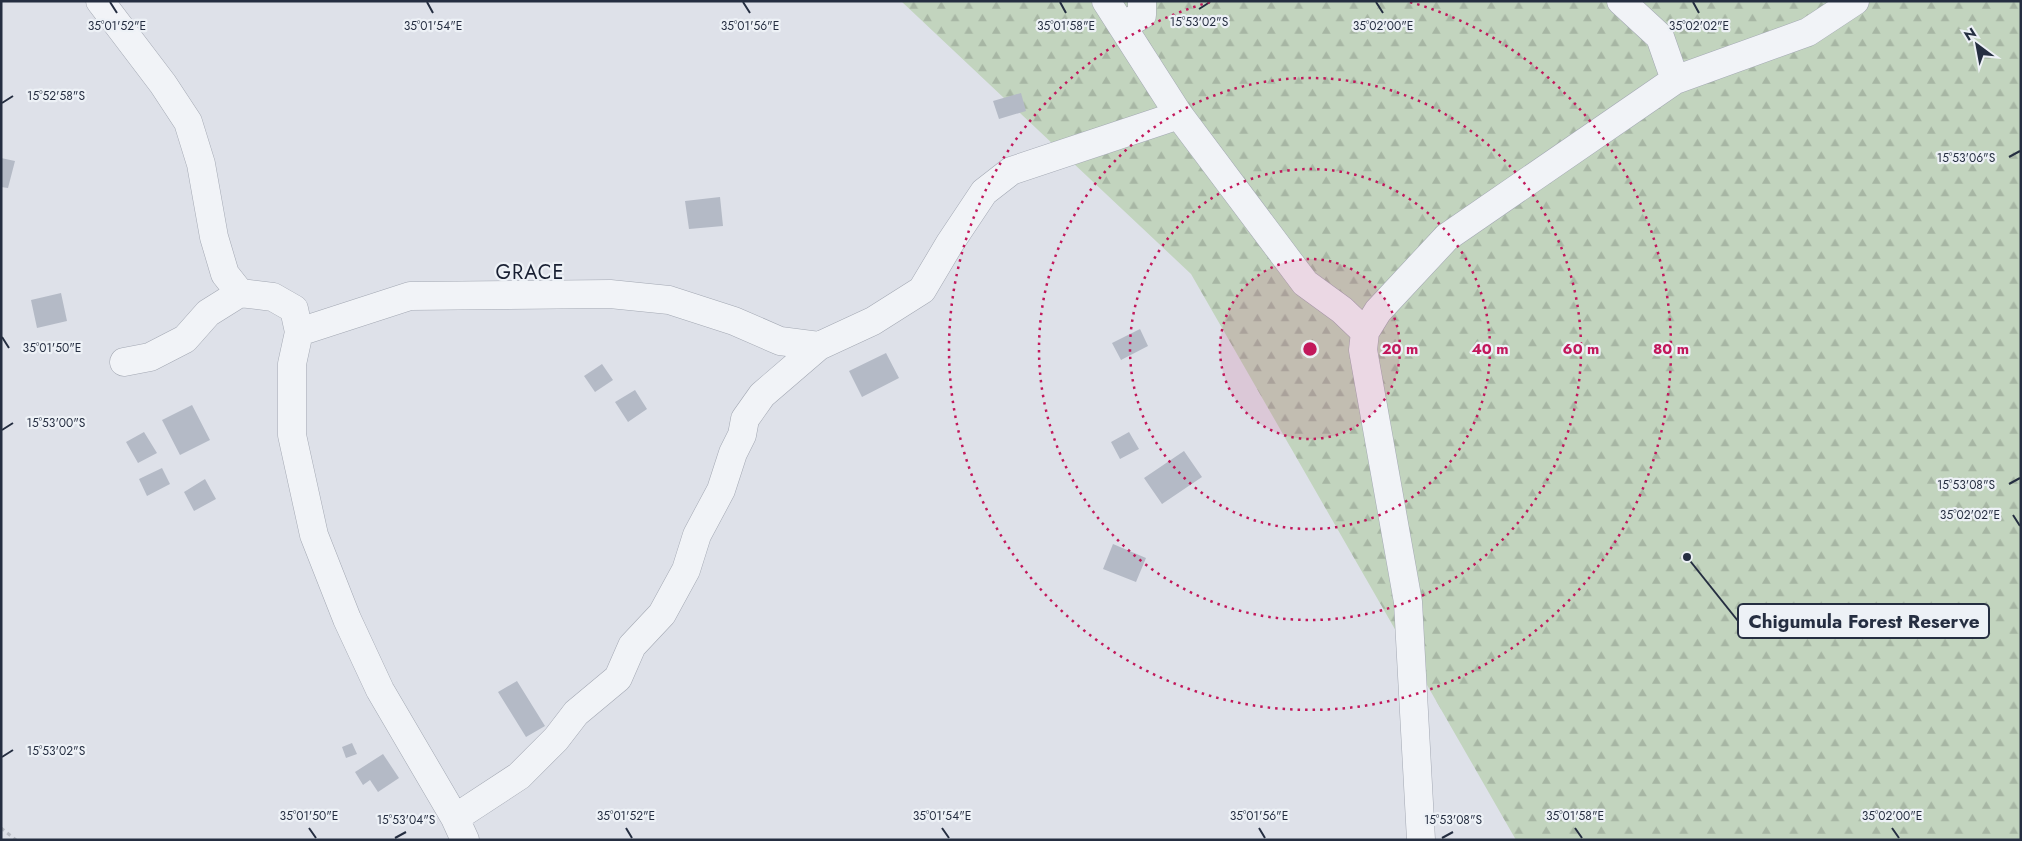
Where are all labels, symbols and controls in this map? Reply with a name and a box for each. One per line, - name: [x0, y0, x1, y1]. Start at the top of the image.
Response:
- text: 15°53'02"S: [1170, 13, 1229, 31]
- text: 35°01'52"E: [88, 17, 146, 35]
- text: 35°01'54"E: [404, 17, 462, 35]
- text: 35°01'56"E: [721, 17, 779, 35]
- text: 35°01'58"E: [1037, 17, 1095, 35]
- text: 35°02'00"E: [1353, 17, 1413, 35]
- text: 35°02'02"E: [1669, 17, 1729, 35]
- north arrow: [1952, 20, 2002, 70]
- text: N: [1960, 23, 1980, 45]
- text: 15°52'58"S: [27, 87, 85, 105]
- text: 15°53'06"S: [1937, 149, 1996, 167]
- district label: GRACE: [496, 258, 565, 287]
- text: 20 m: [1382, 338, 1418, 360]
- text: 40 m: [1471, 338, 1509, 360]
- text: 60 m: [1563, 338, 1599, 360]
- text: 80 m: [1653, 338, 1689, 360]
- text: 35°01'50"E: [23, 339, 81, 357]
- centre of rings: [1301, 340, 1319, 358]
- text: 15°53'00"S: [27, 414, 86, 432]
- text: 15°53'08"S: [1937, 476, 1995, 494]
- text: 35°02'02"E: [1940, 506, 2000, 524]
- callout: Chigumula Forest Reserve: [1738, 604, 1989, 638]
- text: Chigumula Forest Reserve: [1748, 608, 1980, 635]
- text: 15°53'02"S: [27, 742, 86, 760]
- text: 35°01'50"E: [280, 807, 338, 825]
- text: 35°01'52"E: [597, 807, 655, 825]
- text: 35°01'54"E: [913, 807, 971, 825]
- text: 35°01'56"E: [1230, 807, 1288, 825]
- text: 35°01'58"E: [1546, 807, 1604, 825]
- text: 35°02'00"E: [1862, 807, 1922, 825]
- text: 15°53'04"S: [377, 811, 436, 829]
- text: 15°53'08"S: [1424, 811, 1482, 829]

